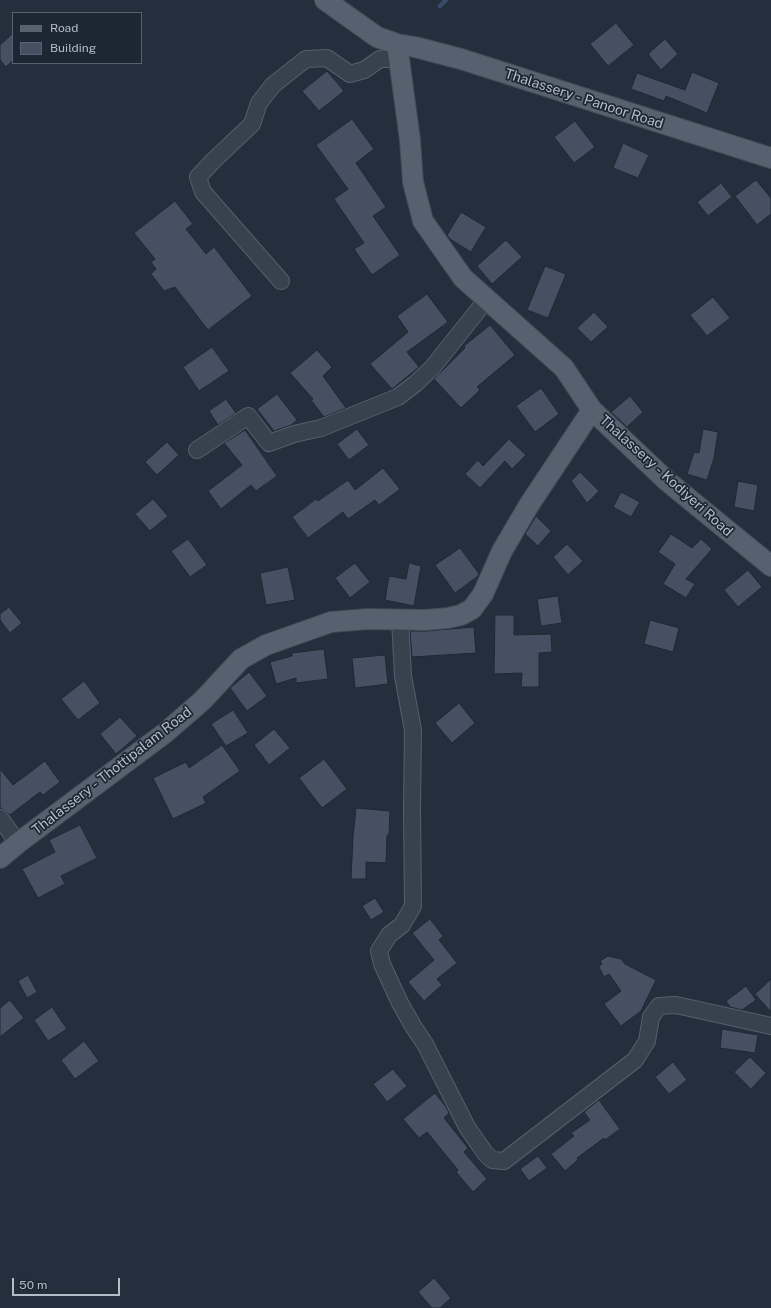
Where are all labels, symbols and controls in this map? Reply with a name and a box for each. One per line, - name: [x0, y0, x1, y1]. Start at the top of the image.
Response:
- legend: [12, 12, 142, 64]
- text: Road: [50, 21, 78, 35]
- text: Building: [50, 41, 96, 55]
- street label: Thalassery - Panoor Road: [503, 65, 665, 133]
- street label: Thalassery - Kodiyeri Road: [596, 412, 736, 540]
- street label: Thalassery - Thottipalam Road: [29, 704, 195, 838]
- scale bar: [14, 1270, 122, 1296]
- text: 50 m: [19, 1278, 47, 1292]

